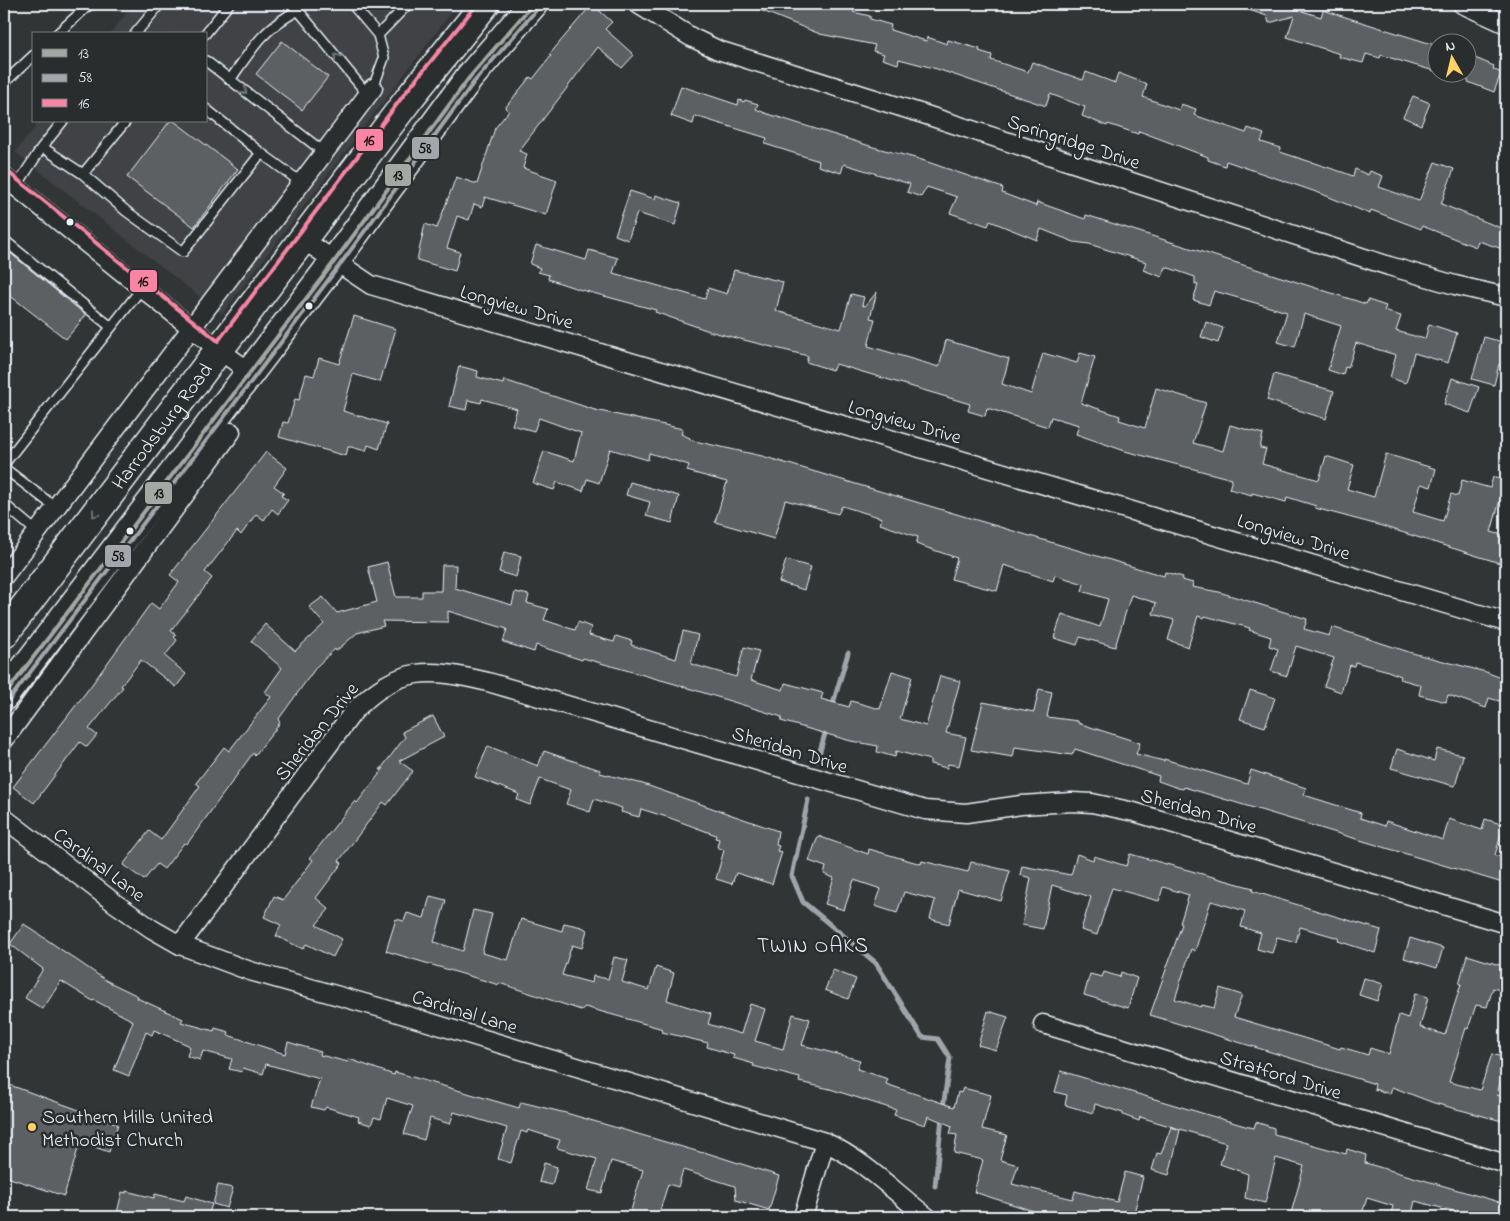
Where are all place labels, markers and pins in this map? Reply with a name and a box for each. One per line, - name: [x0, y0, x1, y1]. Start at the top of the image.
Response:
- unlabelled marker: [65, 217, 75, 227]
- unlabelled marker: [304, 301, 314, 311]
- unlabelled marker: [125, 526, 135, 536]
- place label: Southern Hills United Methodist Church: [42, 1104, 213, 1156]
- marker: Southern Hills United Methodist Church: [26, 1121, 38, 1133]

